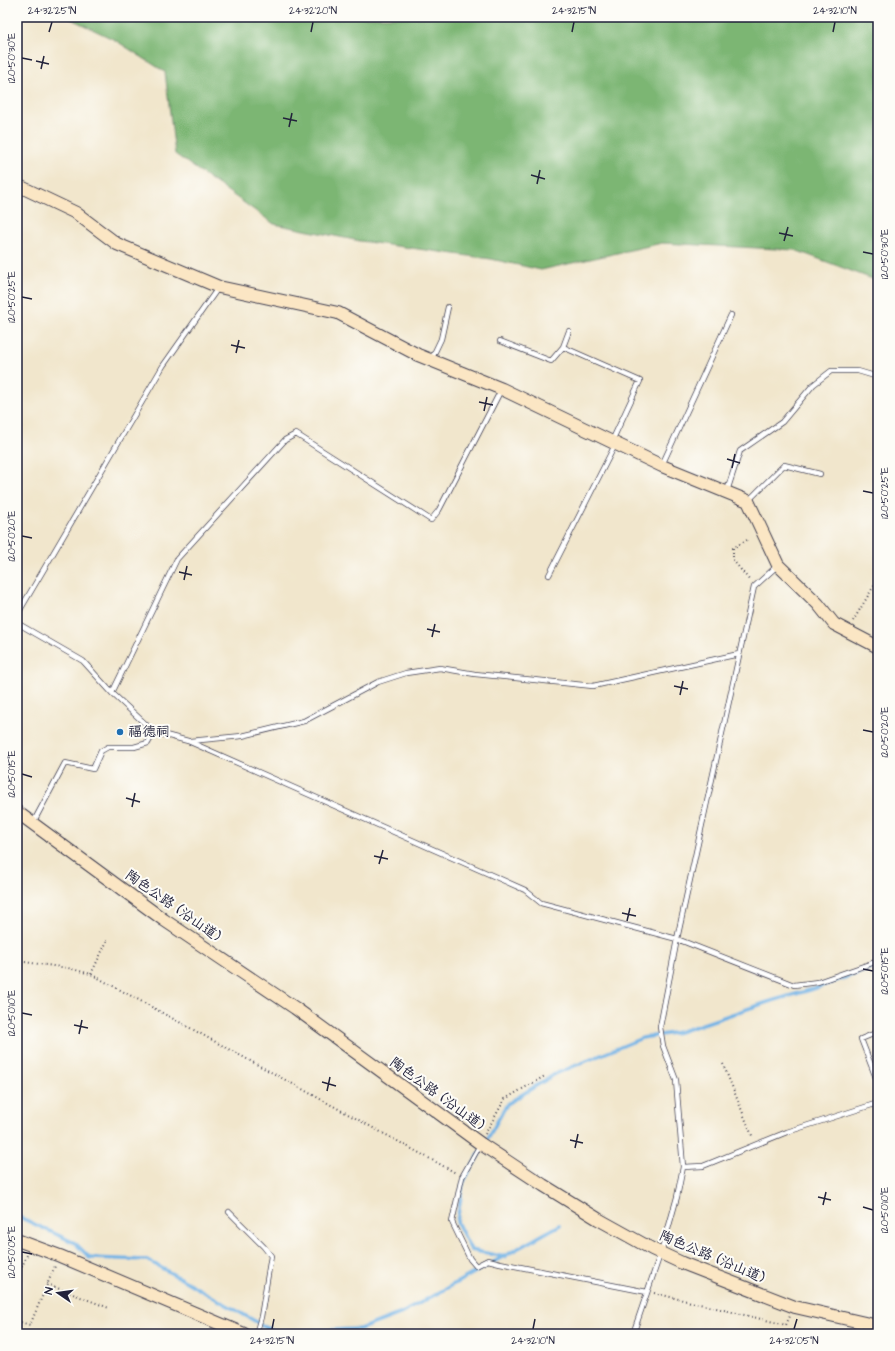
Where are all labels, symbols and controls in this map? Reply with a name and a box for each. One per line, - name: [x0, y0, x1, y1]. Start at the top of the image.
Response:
- text: 24°32'25"N: [28, 4, 76, 18]
- text: 24°32'20"N: [289, 4, 337, 18]
- text: 24°32'15"N: [552, 4, 596, 18]
- text: 24°32'10"N: [813, 4, 857, 18]
- text: 120°50'30"E: [5, 33, 19, 83]
- text: 120°50'30"E: [878, 229, 892, 279]
- text: 120°50'25"E: [5, 271, 19, 323]
- text: 120°50'25"E: [878, 467, 892, 519]
- text: 120°50'20"E: [5, 511, 19, 561]
- text: 120°50'20"E: [878, 707, 892, 757]
- place label: 福德祠: [128, 722, 170, 742]
- marker: 福德祠: [115, 727, 125, 737]
- text: 120°50'15"E: [5, 750, 19, 798]
- street label: 陶色公路 (沿山道): [121, 865, 225, 947]
- text: 120°50'15"E: [878, 947, 892, 995]
- text: 120°50'10"E: [5, 990, 19, 1036]
- street label: 陶色公路 (沿山道): [386, 1053, 489, 1135]
- text: 120°50'10"E: [878, 1187, 892, 1233]
- text: 120°50'05"E: [5, 1226, 19, 1278]
- street label: 陶色公路 (沿山道): [656, 1226, 768, 1288]
- north arrow: [38, 1273, 78, 1313]
- text: N: [41, 1286, 57, 1296]
- text: 24°32'15"N: [250, 1334, 294, 1348]
- text: 24°32'10"N: [511, 1334, 555, 1348]
- text: 24°32'05"N: [769, 1334, 819, 1348]

